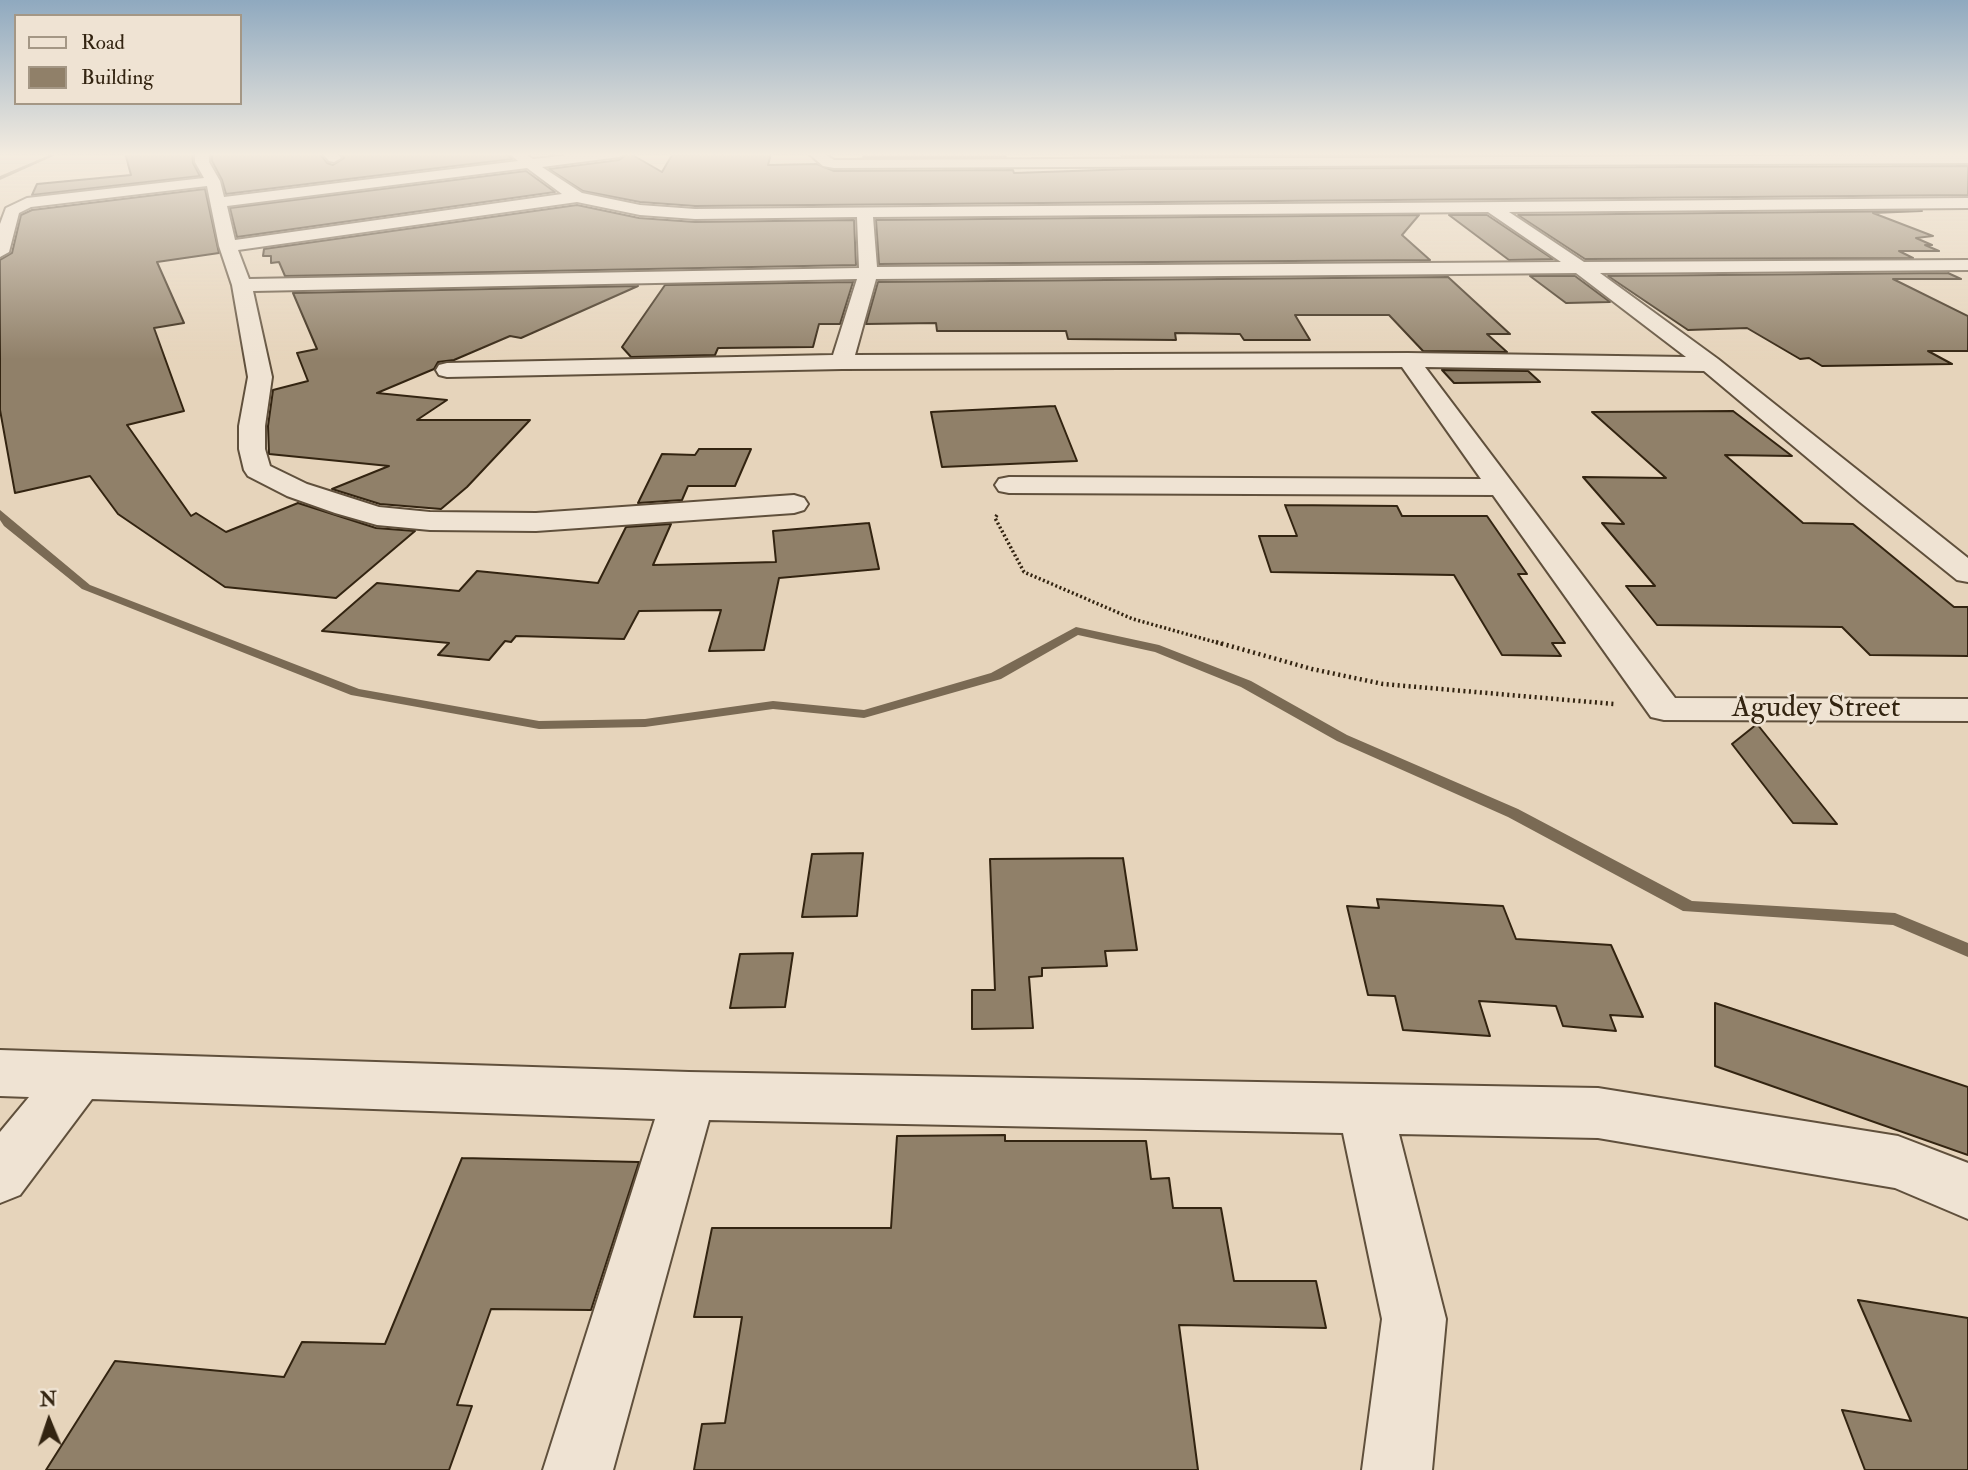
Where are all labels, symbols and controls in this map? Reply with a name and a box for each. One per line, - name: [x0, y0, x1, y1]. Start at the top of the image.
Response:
- legend: [14, 14, 242, 105]
- text: Road: [81, 29, 125, 56]
- text: Building: [81, 64, 154, 91]
- street label: Agudey Street: [1732, 692, 1900, 728]
- north arrow: [14, 1386, 84, 1456]
- text: N: [39, 1388, 57, 1412]

